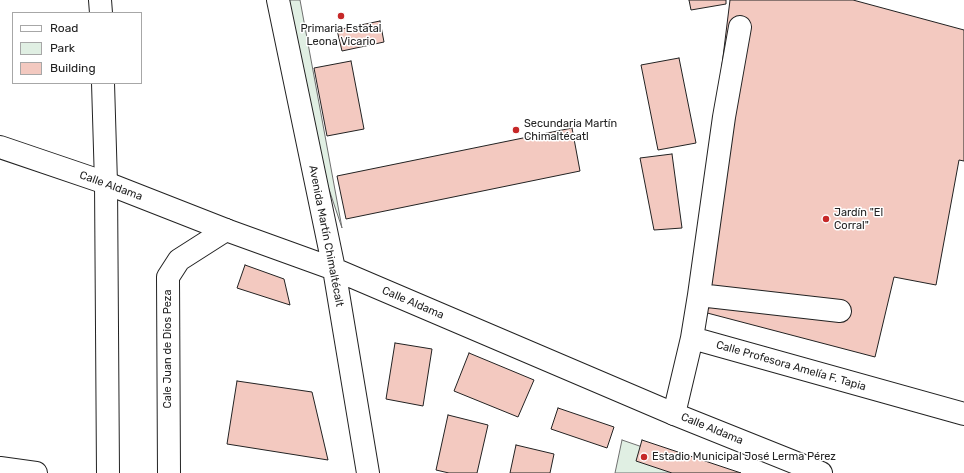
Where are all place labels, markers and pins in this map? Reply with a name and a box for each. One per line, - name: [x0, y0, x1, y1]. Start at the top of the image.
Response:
- marker: Primaria Estatal Leona Vicario: [336, 11, 346, 21]
- place label: Primaria Estatal Leona Vicario: [301, 22, 381, 48]
- place label: Secundaria Martín Chimaltécatl: [524, 117, 617, 143]
- marker: Secundaria Martín Chimaltécatl: [511, 125, 521, 135]
- place label: Jardín "El Corral": [834, 206, 883, 232]
- marker: Jardín "El Corral": [821, 214, 831, 224]
- place label: Estadio Municipal José Lerma Pérez: [652, 450, 836, 464]
- marker: Estadio Municipal José Lerma Pérez: [639, 452, 649, 462]

